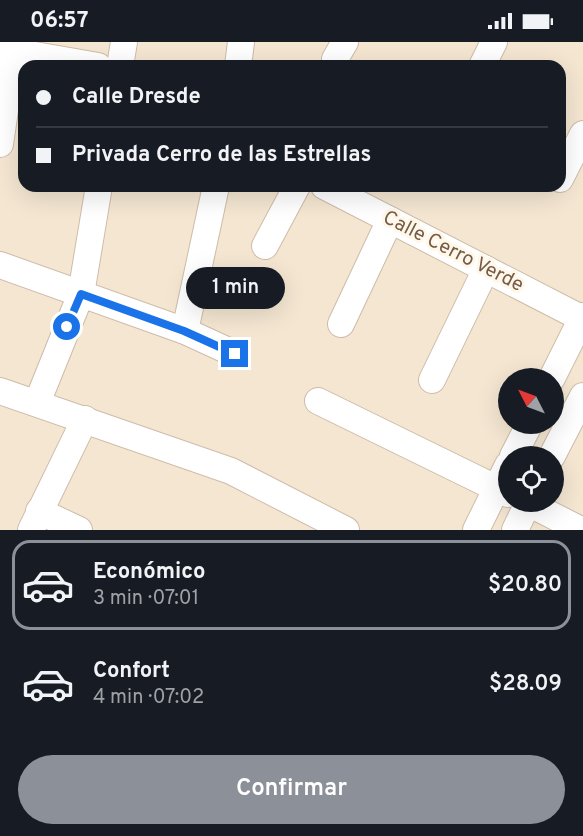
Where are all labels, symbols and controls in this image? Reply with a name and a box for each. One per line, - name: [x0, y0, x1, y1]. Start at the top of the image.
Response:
- text: 06:57: [30, 8, 89, 35]
- text: Calle Dresde: [72, 84, 201, 111]
- text: Privada Cerro de las Estrellas: [72, 142, 371, 169]
- street label: Calle Cerro Verde: [378, 205, 528, 299]
- callout: 1 min: [186, 267, 284, 309]
- text: 1 min: [212, 275, 259, 301]
- route start: [53, 313, 80, 340]
- route end: [221, 340, 248, 367]
- north arrow: [498, 368, 564, 434]
- map controls: [498, 368, 564, 512]
- button: locate: [498, 446, 564, 512]
- icon: car: [21, 558, 75, 612]
- text: Económico: [93, 559, 206, 586]
- text: $20.80: [488, 572, 562, 599]
- text: 3 min · 07:01: [93, 586, 199, 612]
- icon: car: [21, 657, 75, 711]
- text: Confort: [93, 658, 170, 685]
- text: $28.09: [489, 671, 562, 698]
- text: 4 min · 07:02: [93, 685, 204, 711]
- button: Confirmar: [18, 755, 565, 824]

